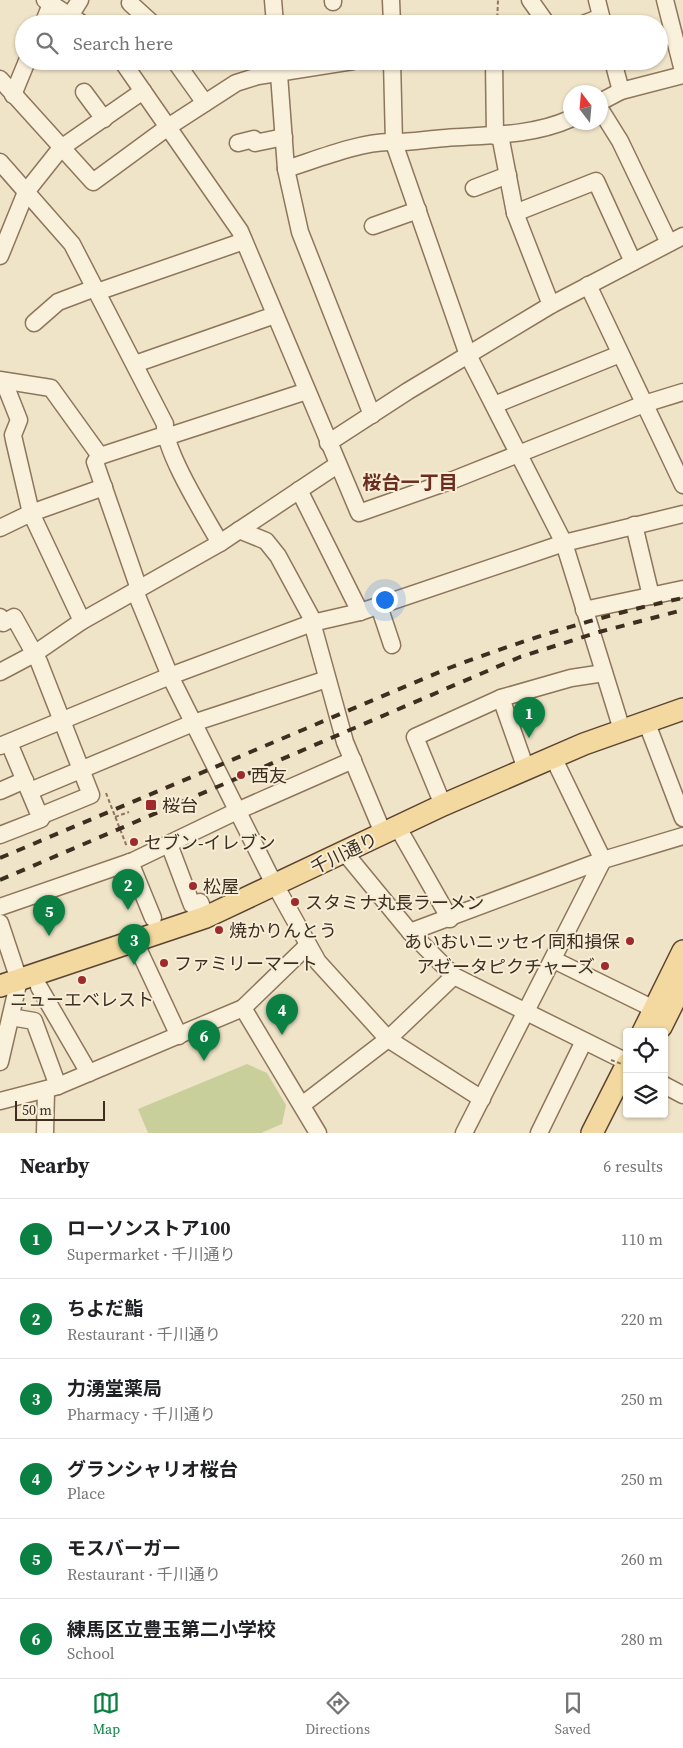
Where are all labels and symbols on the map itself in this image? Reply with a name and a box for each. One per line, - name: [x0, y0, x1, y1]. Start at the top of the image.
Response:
- north arrow: [563, 85, 608, 130]
- district label: 桜台一丁目: [362, 469, 458, 495]
- your location: [372, 587, 398, 613]
- pin: 1: [513, 697, 545, 738]
- place label: 西友: [251, 763, 287, 788]
- marker: 西友: [235, 769, 247, 781]
- place label: 桜台: [162, 793, 198, 818]
- marker: 桜台: [144, 798, 158, 812]
- street label: 千川通り: [306, 826, 382, 880]
- place label: セブン-イレブン: [144, 830, 276, 855]
- marker: セブン-イレブン: [128, 836, 140, 848]
- pin: 2: [112, 869, 144, 910]
- place label: 松屋: [203, 874, 239, 899]
- marker: 松屋: [187, 880, 199, 892]
- place label: スタミナ丸長ラーメン: [305, 890, 484, 915]
- pin: 5: [33, 895, 65, 936]
- marker: スタミナ丸長ラーメン: [289, 896, 301, 908]
- place label: 焼かりんとう: [229, 918, 337, 943]
- pin: 3: [118, 924, 150, 965]
- marker: 焼かりんとう: [213, 924, 225, 936]
- place label: あいおいニッセイ同和損保: [404, 929, 620, 954]
- marker: あいおいニッセイ同和損保: [624, 935, 636, 947]
- place label: ファミリーマート: [174, 951, 318, 976]
- place label: アゼータピクチャーズ: [416, 954, 595, 979]
- marker: ファミリーマート: [158, 957, 170, 969]
- marker: アゼータピクチャーズ: [599, 960, 611, 972]
- marker: ニューエベレスト: [76, 974, 88, 986]
- place label: ニューエベレスト: [10, 987, 154, 1012]
- pin: 4: [266, 994, 298, 1035]
- pin: 6: [188, 1020, 220, 1061]
- scale bar: [15, 1098, 105, 1121]

